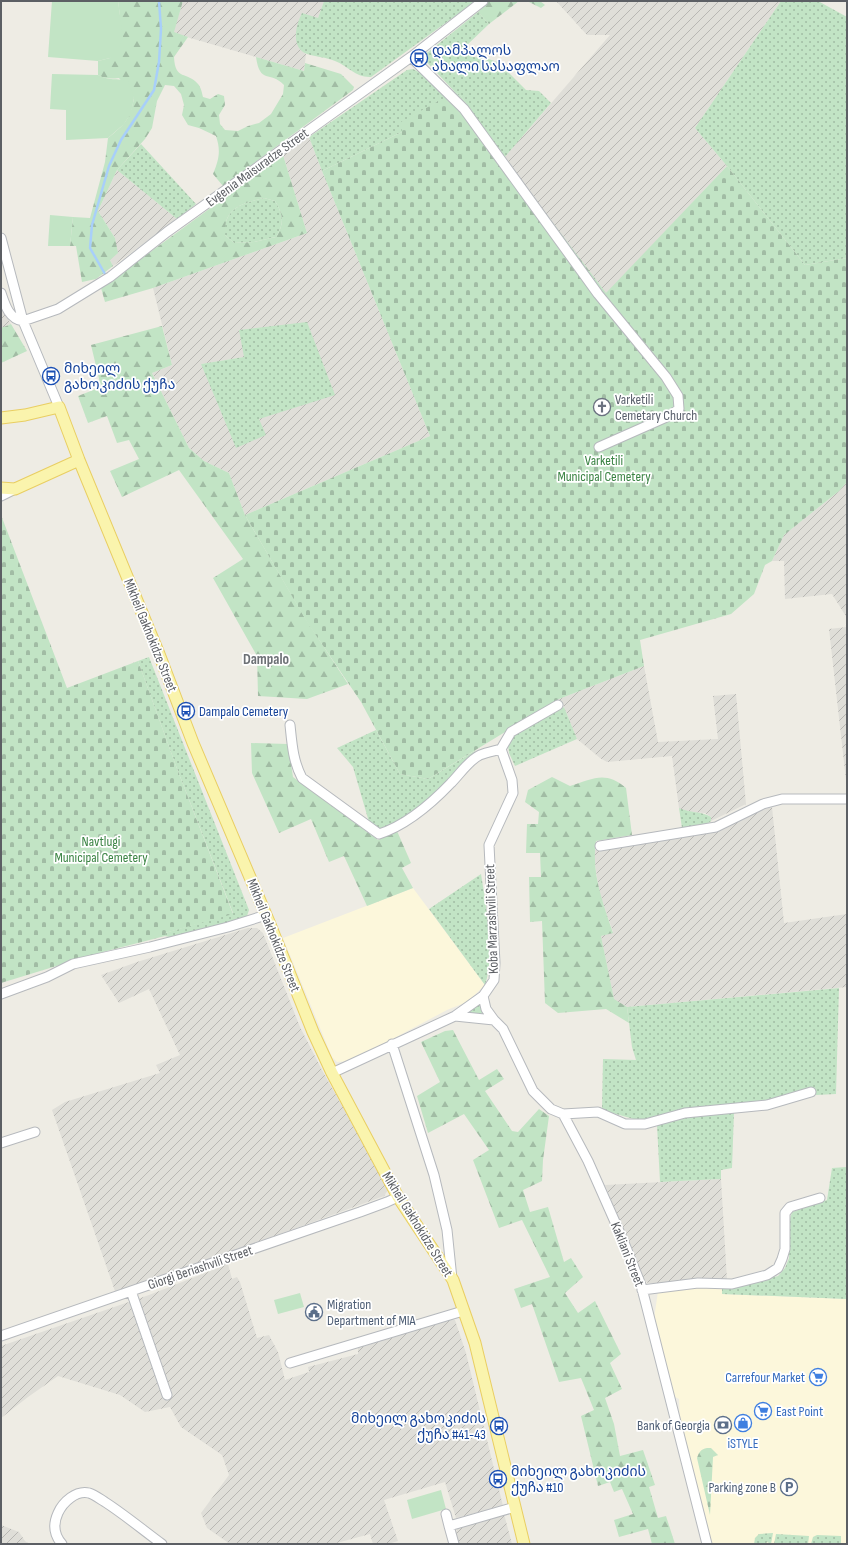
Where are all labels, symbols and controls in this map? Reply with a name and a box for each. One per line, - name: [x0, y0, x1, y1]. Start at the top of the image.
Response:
- place label: დამპალოს ახალი სასაფლაო: [432, 42, 560, 75]
- bus stop icon: დამპალოს ახალი სასაფლაო: [409, 48, 429, 68]
- street label: Evgenia Maisuradze Street: [203, 124, 312, 210]
- place label: მიხეილ გახოკიძის ქუჩა: [64, 360, 175, 393]
- bus stop icon: მიხეილ გახოკიძის ქუჩა: [41, 366, 61, 386]
- place label: Varketili Cemetary Church: [615, 391, 697, 424]
- church icon: Varketili Cemetary Church: [592, 397, 612, 417]
- park label: Varketili Municipal Cemetery: [557, 452, 651, 485]
- street label: Mikheil Gakhokidze Street: [120, 576, 181, 694]
- district label: Dampalo: [243, 650, 289, 669]
- bus stop icon: Dampalo Cemetery: [176, 701, 196, 721]
- place label: Dampalo Cemetery: [199, 703, 289, 720]
- park label: Navtlugi Municipal Cemetery: [54, 833, 148, 866]
- street label: Koba Marzashvili Street: [481, 864, 502, 974]
- street label: Mikheil Gakhokidze Street: [243, 876, 304, 994]
- street label: Mikheil Gakhokidze Street: [378, 1169, 457, 1280]
- street label: Kakliani Street: [607, 1219, 648, 1289]
- street label: Giorgi Beriashvili Street: [146, 1242, 255, 1293]
- place label: Migration Department of MIA: [327, 1296, 417, 1329]
- public building icon: Migration Department of MIA: [304, 1302, 324, 1322]
- supermarket icon: Carrefour Market: [808, 1367, 828, 1387]
- place label: Carrefour Market: [725, 1369, 805, 1386]
- supermarket icon: East Point: [753, 1401, 773, 1421]
- place label: East Point: [776, 1403, 823, 1420]
- place label: მიხეილ გახოკიძის ქუჩა #41-43: [351, 1410, 486, 1443]
- shop icon: iSTYLE: [733, 1413, 753, 1433]
- bank icon: Bank of Georgia: [713, 1415, 733, 1435]
- bus stop icon: მიხეილ გახოკიძის ქუჩა #41-43: [489, 1416, 509, 1436]
- place label: Bank of Georgia: [637, 1417, 710, 1434]
- place label: iSTYLE: [728, 1435, 759, 1452]
- place label: მიხეილ გახოკიძის ქუჩა #10: [511, 1463, 646, 1496]
- bus stop icon: მიხეილ გახოკიძის ქუჩა #10: [488, 1469, 508, 1489]
- parking icon: Parking zone B: [779, 1477, 799, 1497]
- place label: Parking zone B: [708, 1479, 776, 1496]

